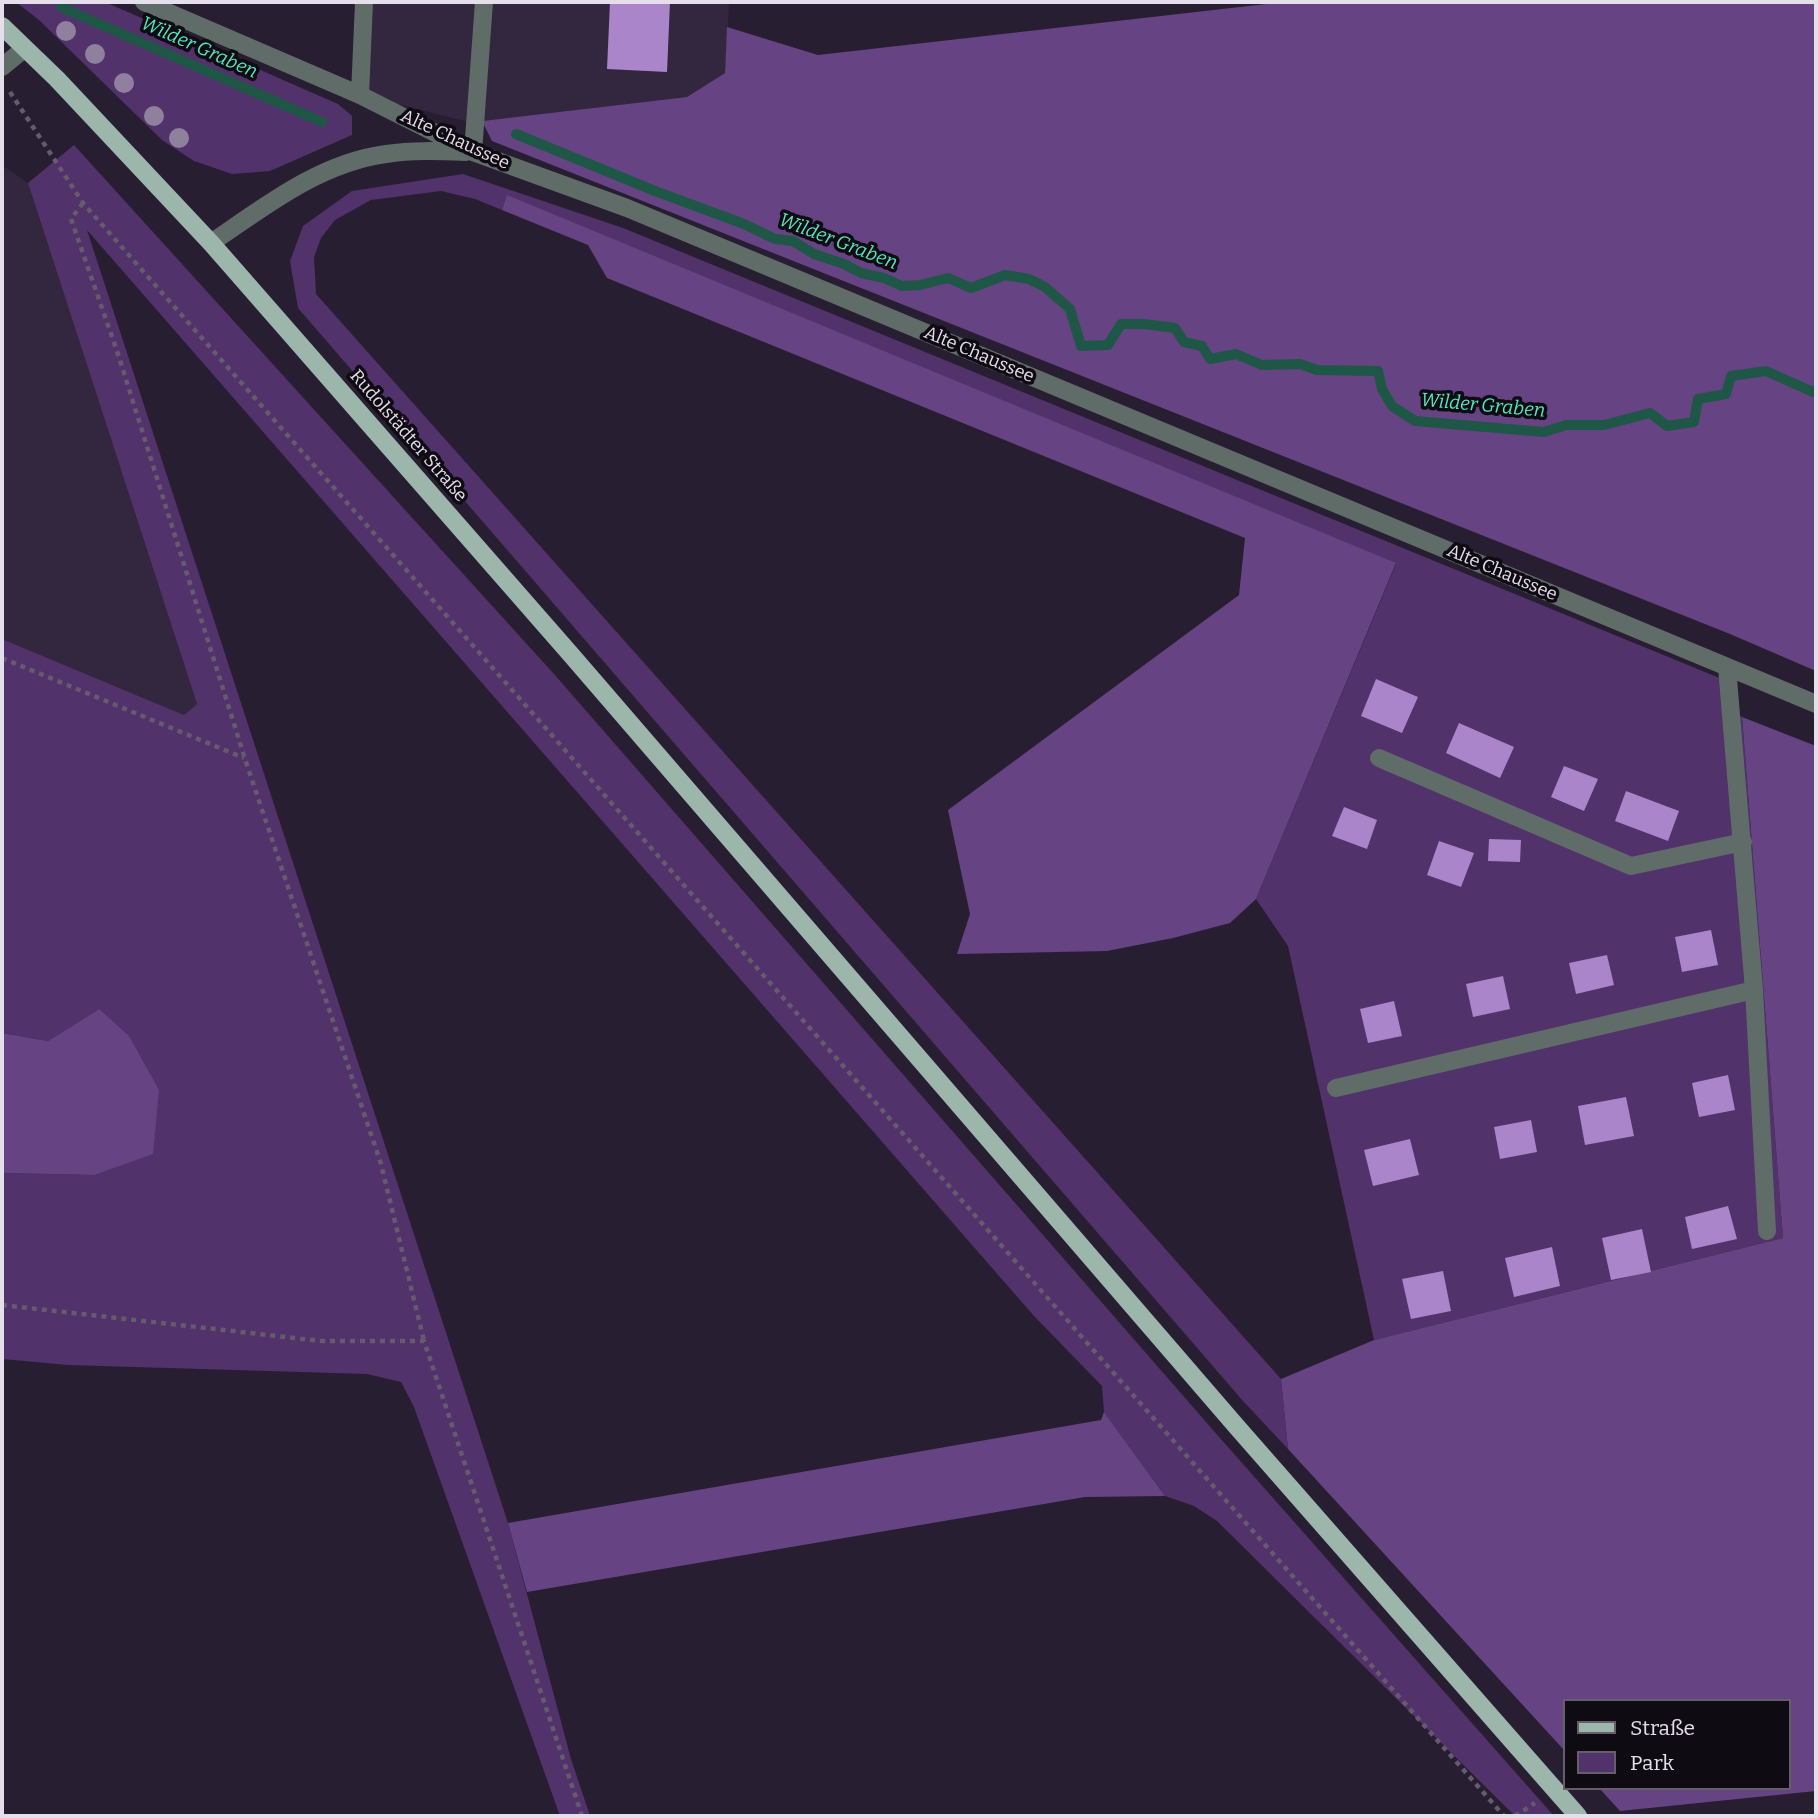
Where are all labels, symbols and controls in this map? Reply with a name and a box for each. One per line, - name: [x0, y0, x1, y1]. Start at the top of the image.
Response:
- water label: Wilder Graben: [137, 12, 261, 84]
- street label: Alte Chaussee: [397, 105, 513, 175]
- water label: Wilder Graben: [776, 209, 900, 275]
- street label: Alte Chaussee: [921, 322, 1037, 388]
- street label: Rudolstädter Straße: [345, 366, 471, 506]
- water label: Wilder Graben: [1420, 389, 1546, 423]
- street label: Alte Chaussee: [1444, 540, 1560, 606]
- legend: [1562, 1699, 1790, 1790]
- text: Straße: [1630, 1715, 1695, 1741]
- text: Park: [1630, 1750, 1674, 1776]

